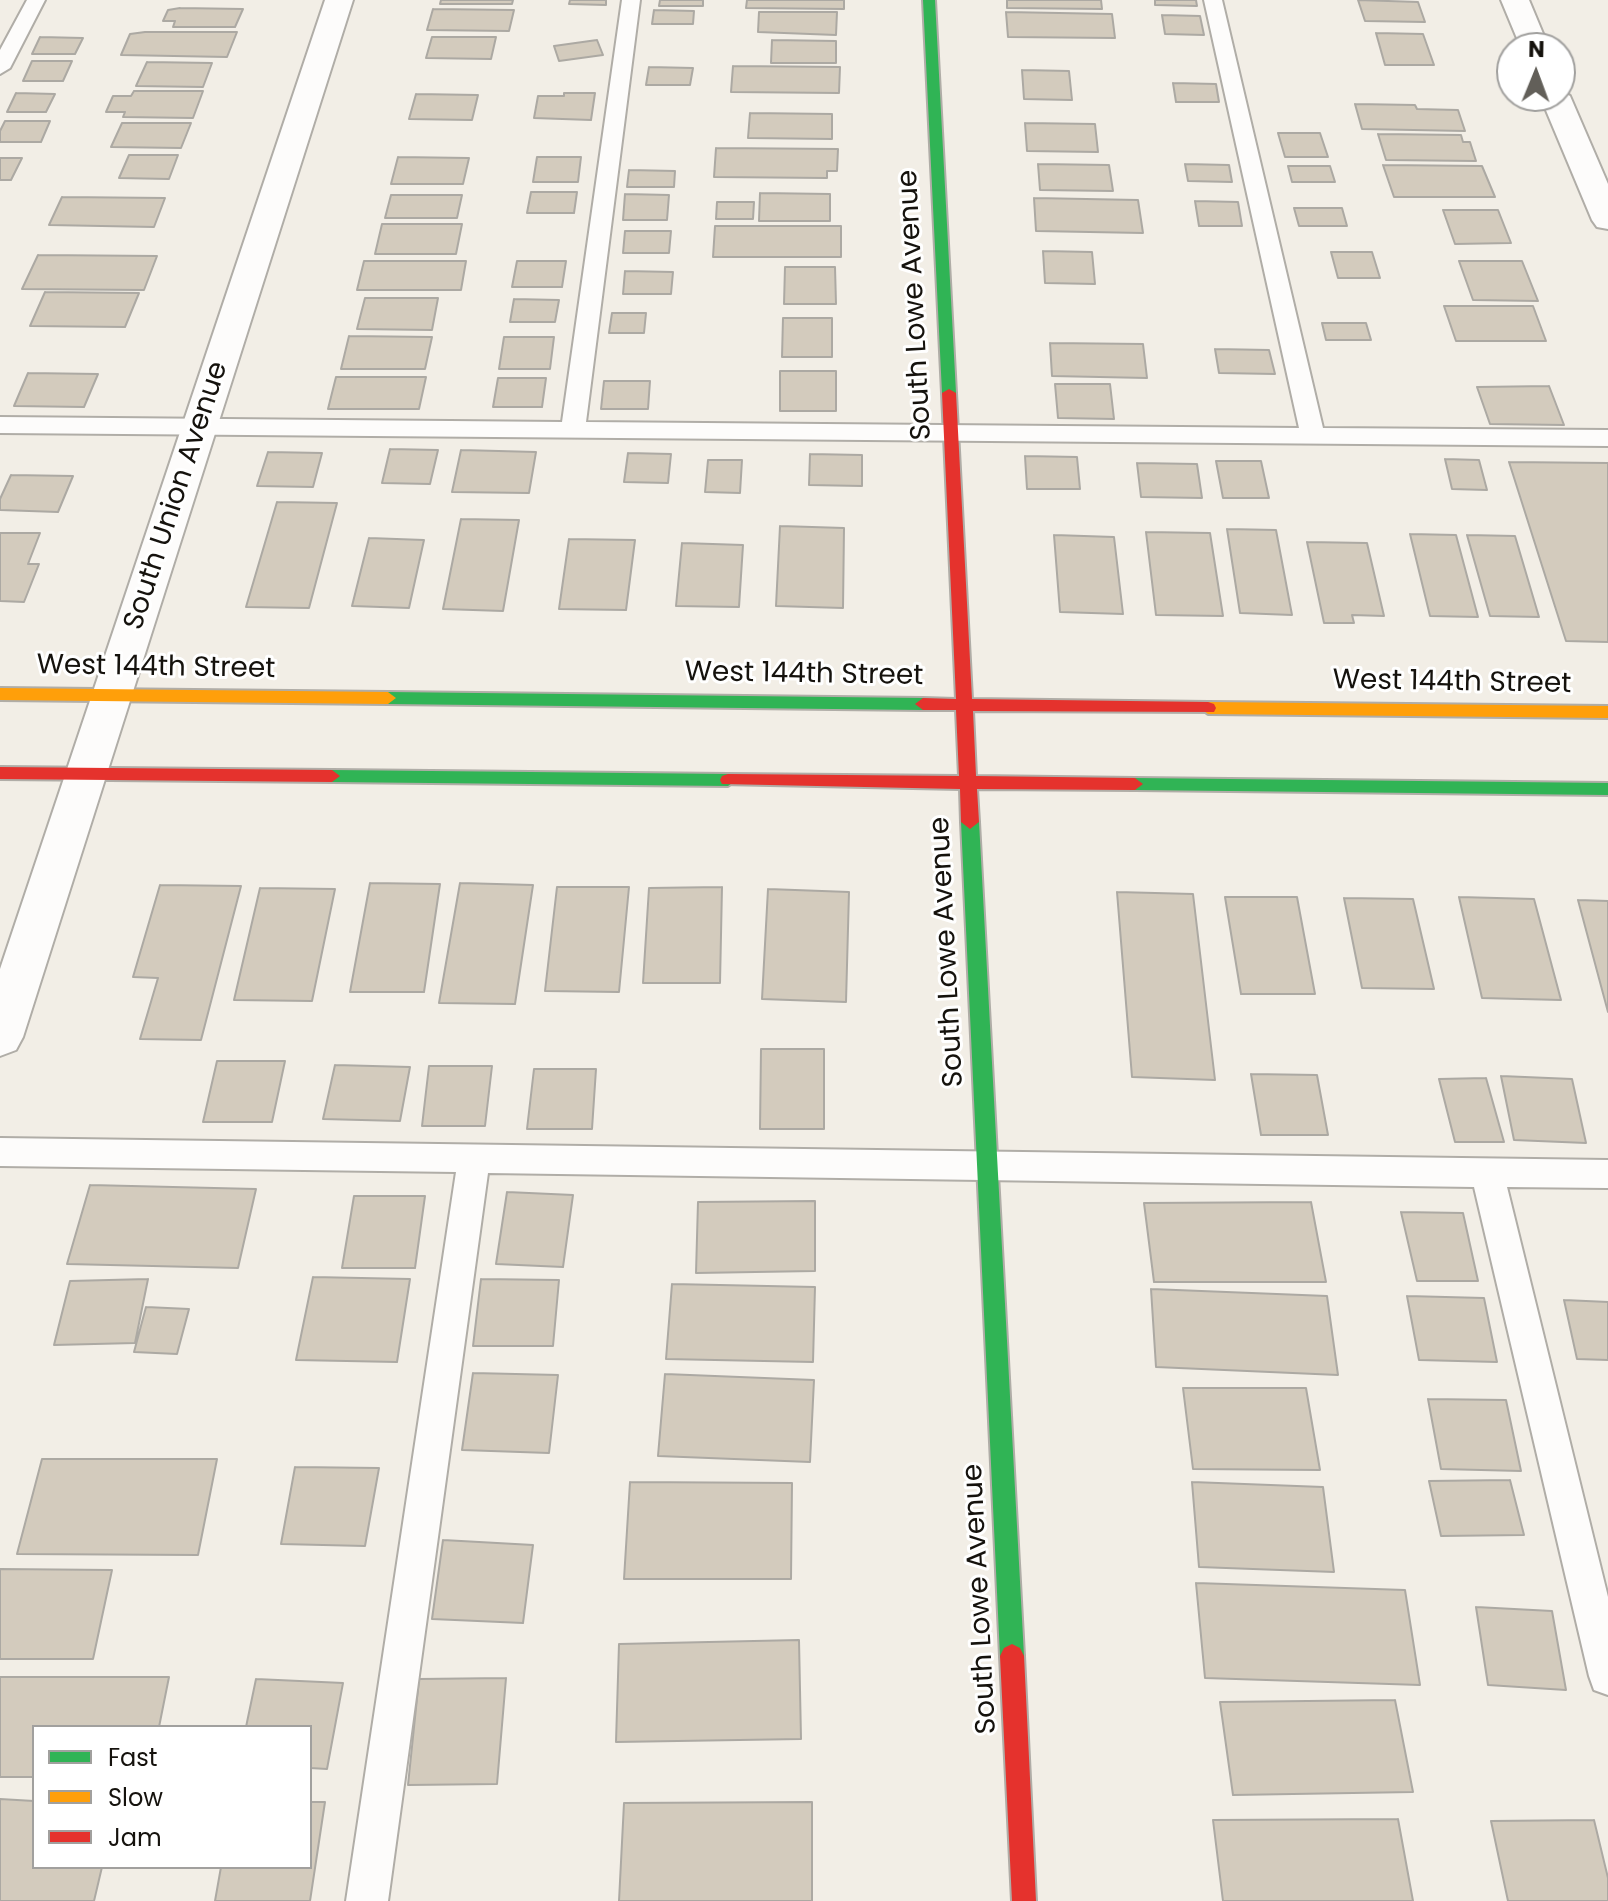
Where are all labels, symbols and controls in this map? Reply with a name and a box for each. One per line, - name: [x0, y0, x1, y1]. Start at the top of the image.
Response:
- north arrow: [1496, 32, 1576, 112]
- text: N: [1528, 34, 1545, 65]
- street label: South Lowe Avenue: [892, 169, 940, 441]
- street label: South Union Avenue: [118, 358, 236, 634]
- street label: West 144th Street: [36, 649, 276, 687]
- street label: West 144th Street: [684, 656, 924, 694]
- street label: West 144th Street: [1332, 664, 1572, 702]
- street label: South Lowe Avenue: [924, 816, 972, 1088]
- street label: South Lowe Avenue: [957, 1463, 1005, 1735]
- legend: [32, 1725, 312, 1869]
- text: Fast: [108, 1741, 158, 1774]
- text: Slow: [108, 1781, 163, 1814]
- text: Jam: [108, 1821, 162, 1854]

